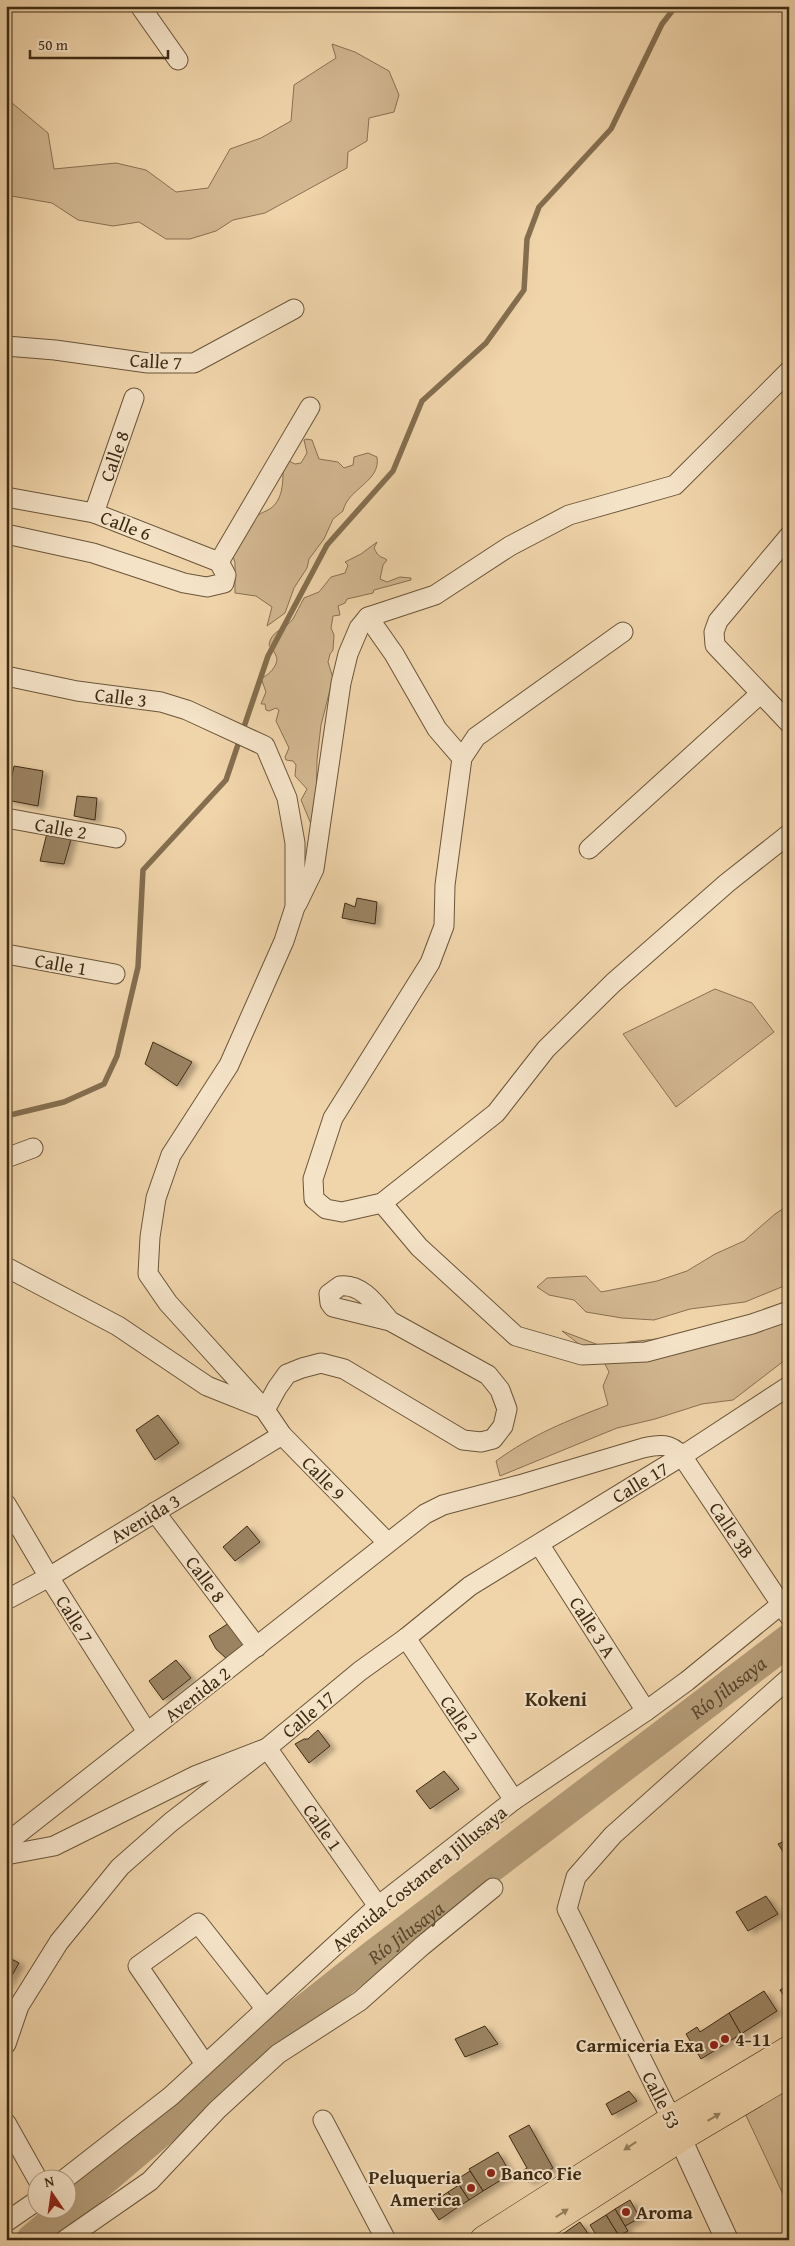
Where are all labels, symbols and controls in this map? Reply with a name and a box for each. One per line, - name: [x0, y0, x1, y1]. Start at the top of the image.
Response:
- scale bar: [30, 28, 168, 60]
- text: 50 m: [38, 34, 69, 55]
- street label: Calle 7: [129, 346, 183, 376]
- street label: Calle 8: [92, 427, 136, 485]
- street label: Calle 6: [97, 503, 155, 547]
- street label: Calle 3: [93, 680, 149, 714]
- street label: Calle 2: [33, 810, 89, 846]
- street label: Calle 1: [33, 946, 89, 982]
- street label: Calle 9: [296, 1449, 352, 1507]
- street label: Calle 17: [606, 1454, 674, 1510]
- street label: Avenida 3: [105, 1486, 185, 1550]
- street label: Calle 3B: [703, 1496, 761, 1564]
- street label: Calle 8: [179, 1550, 233, 1608]
- street label: Calle 7: [49, 1589, 101, 1649]
- street label: Calle 3 A: [563, 1591, 623, 1664]
- water label: Río Jilusaya: [682, 1648, 772, 1726]
- street label: Avenida 2: [158, 1659, 236, 1729]
- street label: Calle 17: [275, 1684, 341, 1744]
- district label: Kokeni: [525, 1684, 587, 1713]
- street label: Calle 2: [434, 1690, 486, 1748]
- street label: Calle 1: [297, 1798, 349, 1856]
- street label: Avenida Costanera Jillusaya: [325, 1798, 513, 1958]
- water label: Río Jilusaya: [360, 1893, 450, 1971]
- place label: 4-11: [735, 2025, 771, 2053]
- place label: Carmiceria Exa: [576, 2031, 704, 2059]
- marker: 4-11: [719, 2033, 731, 2045]
- marker: Carmiceria Exa: [708, 2039, 720, 2051]
- street label: Calle 53: [636, 2066, 688, 2134]
- one-way arrow: [708, 2113, 721, 2122]
- one-way arrow: [624, 2142, 637, 2151]
- place label: Banco Fie: [501, 2159, 582, 2187]
- place label: Peluqueria America: [369, 2163, 461, 2213]
- marker: Banco Fie: [485, 2167, 497, 2179]
- north arrow: [28, 2168, 78, 2218]
- text: N: [42, 2170, 57, 2192]
- marker: Peluqueria America: [465, 2182, 477, 2194]
- place label: Aroma: [636, 2198, 693, 2226]
- marker: Aroma: [620, 2206, 632, 2218]
- one-way arrow: [555, 2209, 569, 2218]

